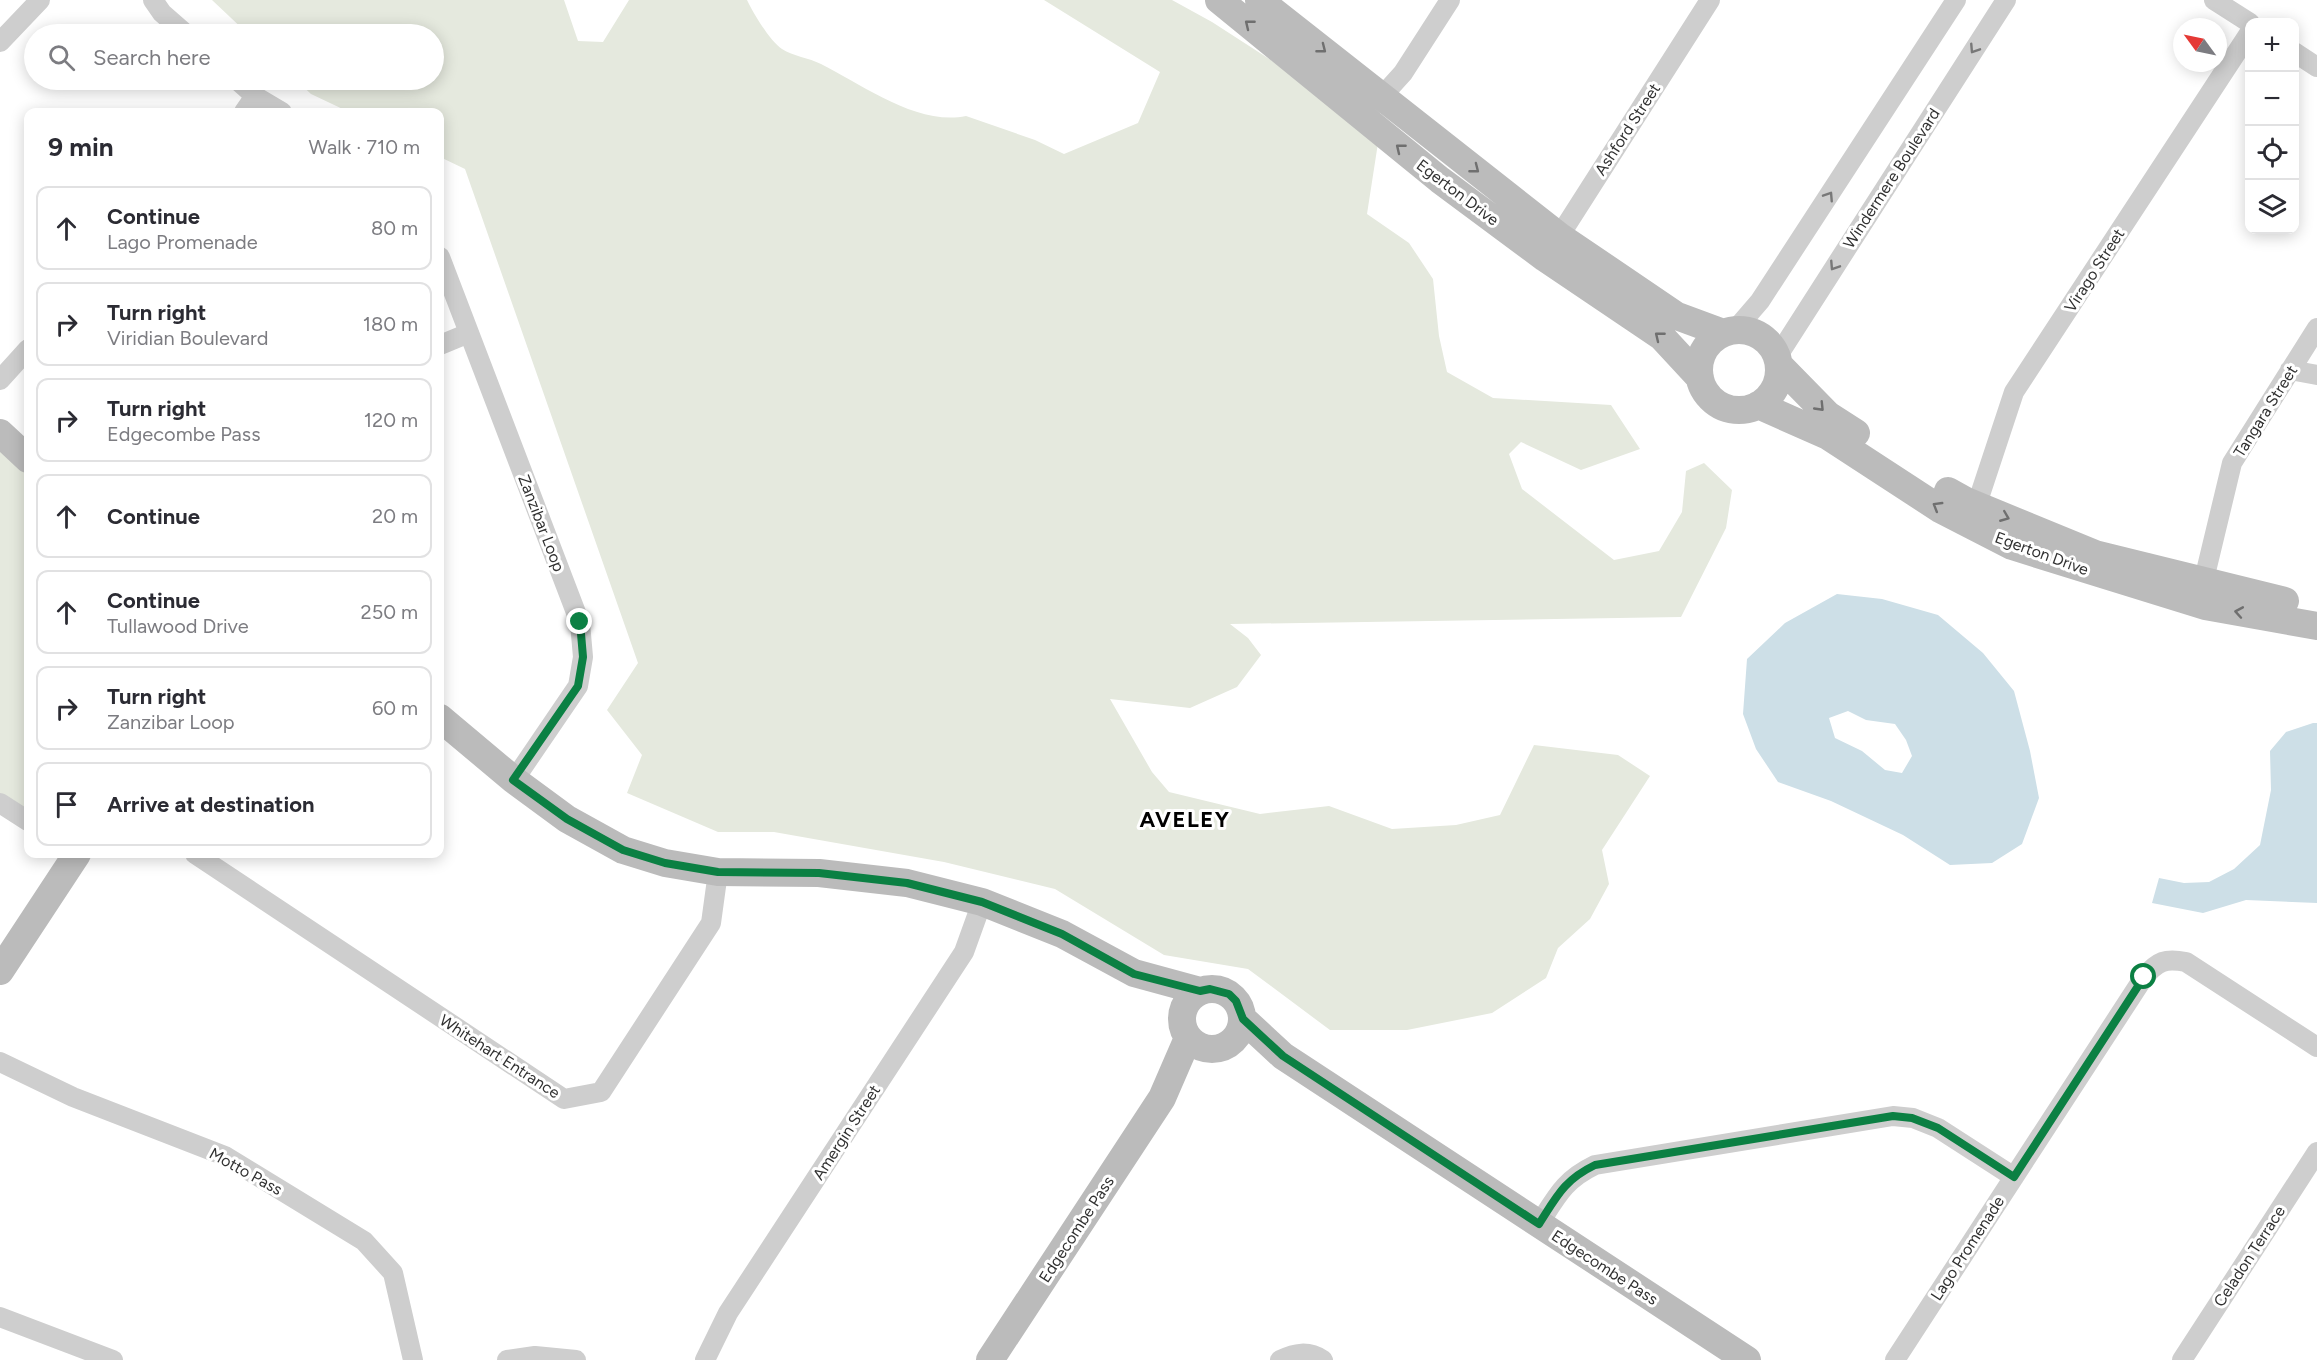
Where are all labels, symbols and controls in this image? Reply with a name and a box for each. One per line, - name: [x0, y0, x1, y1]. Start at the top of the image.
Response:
- north arrow: [2173, 18, 2227, 72]
- map controls: [2245, 18, 2299, 234]
- button: +: [2245, 18, 2299, 72]
- one-way arrow: [1245, 21, 1256, 32]
- search box: [24, 24, 444, 90]
- icon: search: [45, 41, 78, 74]
- one-way arrow: [1315, 42, 1326, 53]
- one-way arrow: [1970, 42, 1981, 53]
- text: Search here: [93, 44, 211, 71]
- button: −: [2245, 72, 2299, 126]
- street label: Ashford Street: [1591, 80, 1664, 179]
- street label: Windermere Boulevard: [1839, 105, 1944, 252]
- button: locate: [2245, 126, 2299, 180]
- text: 9 min: [48, 131, 114, 163]
- text: Walk · 710 m: [309, 135, 420, 159]
- one-way arrow: [1396, 144, 1407, 155]
- street label: Egerton Drive: [1413, 155, 1503, 230]
- one-way arrow: [1468, 162, 1479, 173]
- button: layers: [2245, 180, 2299, 234]
- one-way arrow: [1821, 192, 1832, 203]
- text: Continue: [107, 203, 200, 230]
- icon: ahead: [50, 212, 83, 245]
- text: 80 m: [371, 216, 418, 240]
- street label: Virago Street: [2060, 225, 2128, 316]
- text: Lago Promenade: [107, 230, 258, 254]
- one-way arrow: [1830, 259, 1841, 270]
- text: Turn right: [107, 299, 206, 326]
- icon: right: [50, 308, 83, 341]
- text: 180 m: [363, 312, 418, 336]
- text: Viridian Boulevard: [107, 326, 268, 350]
- one-way arrow: [1655, 333, 1666, 344]
- street label: Tangara Street: [2230, 362, 2301, 461]
- text: Turn right: [107, 395, 206, 422]
- one-way arrow: [1813, 401, 1824, 411]
- icon: right: [50, 404, 83, 437]
- text: 120 m: [364, 408, 418, 432]
- text: Edgecombe Pass: [107, 422, 260, 446]
- street label: Zanzibar Loop: [514, 472, 569, 574]
- icon: ahead: [50, 500, 83, 533]
- one-way arrow: [1933, 502, 1943, 514]
- text: Continue: [107, 503, 200, 530]
- text: 20 m: [372, 504, 418, 528]
- one-way arrow: [1999, 510, 2010, 522]
- street label: Egerton Drive: [1992, 528, 2091, 579]
- text: Continue: [107, 587, 200, 614]
- icon: ahead: [50, 596, 83, 629]
- text: 250 m: [361, 600, 418, 624]
- one-way arrow: [2234, 606, 2244, 619]
- route end: [566, 608, 592, 634]
- text: Tullawood Drive: [107, 614, 249, 638]
- text: Turn right: [107, 683, 206, 710]
- icon: right: [50, 692, 83, 725]
- text: 60 m: [372, 696, 418, 720]
- text: Zanzibar Loop: [107, 710, 235, 734]
- icon: arrive: [50, 788, 83, 821]
- text: Arrive at destination: [107, 791, 315, 818]
- district label: AVELEY: [1140, 806, 1230, 833]
- route start: [2130, 963, 2156, 989]
- street label: Whitehart Entrance: [436, 1010, 564, 1103]
- street label: Amergin Street: [809, 1081, 884, 1183]
- street label: Motto Pass: [206, 1144, 285, 1199]
- street label: Edgecombe Pass: [1035, 1173, 1118, 1286]
- street label: Lago Promenade: [1927, 1192, 2008, 1304]
- street label: Celadon Terrace: [2210, 1202, 2289, 1310]
- street label: Edgecombe Pass: [1548, 1226, 1661, 1309]

